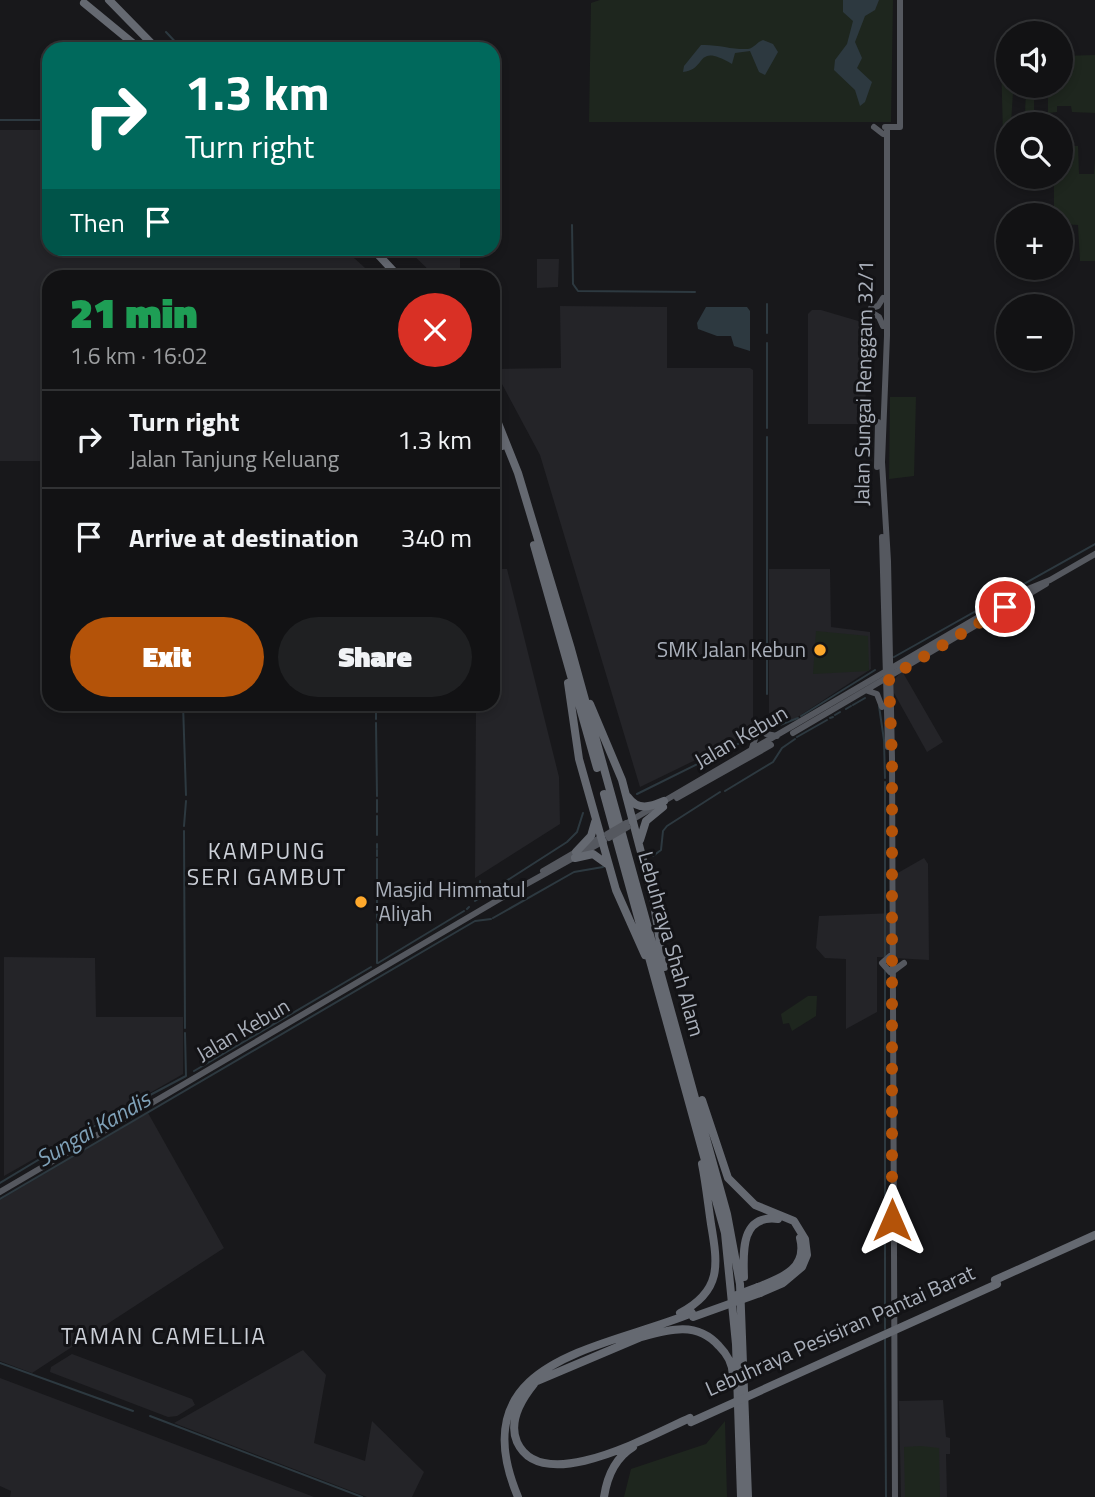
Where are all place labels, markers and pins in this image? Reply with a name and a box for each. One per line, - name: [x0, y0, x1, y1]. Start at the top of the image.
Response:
- pin: [975, 577, 1035, 637]
- place label: SMK Jalan Kebun: [657, 633, 806, 665]
- marker: SMK Jalan Kebun: [812, 642, 828, 658]
- place label: Masjid Himmatul 'Aliyah: [375, 873, 526, 929]
- marker: Masjid Himmatul 'Aliyah: [353, 894, 369, 910]

